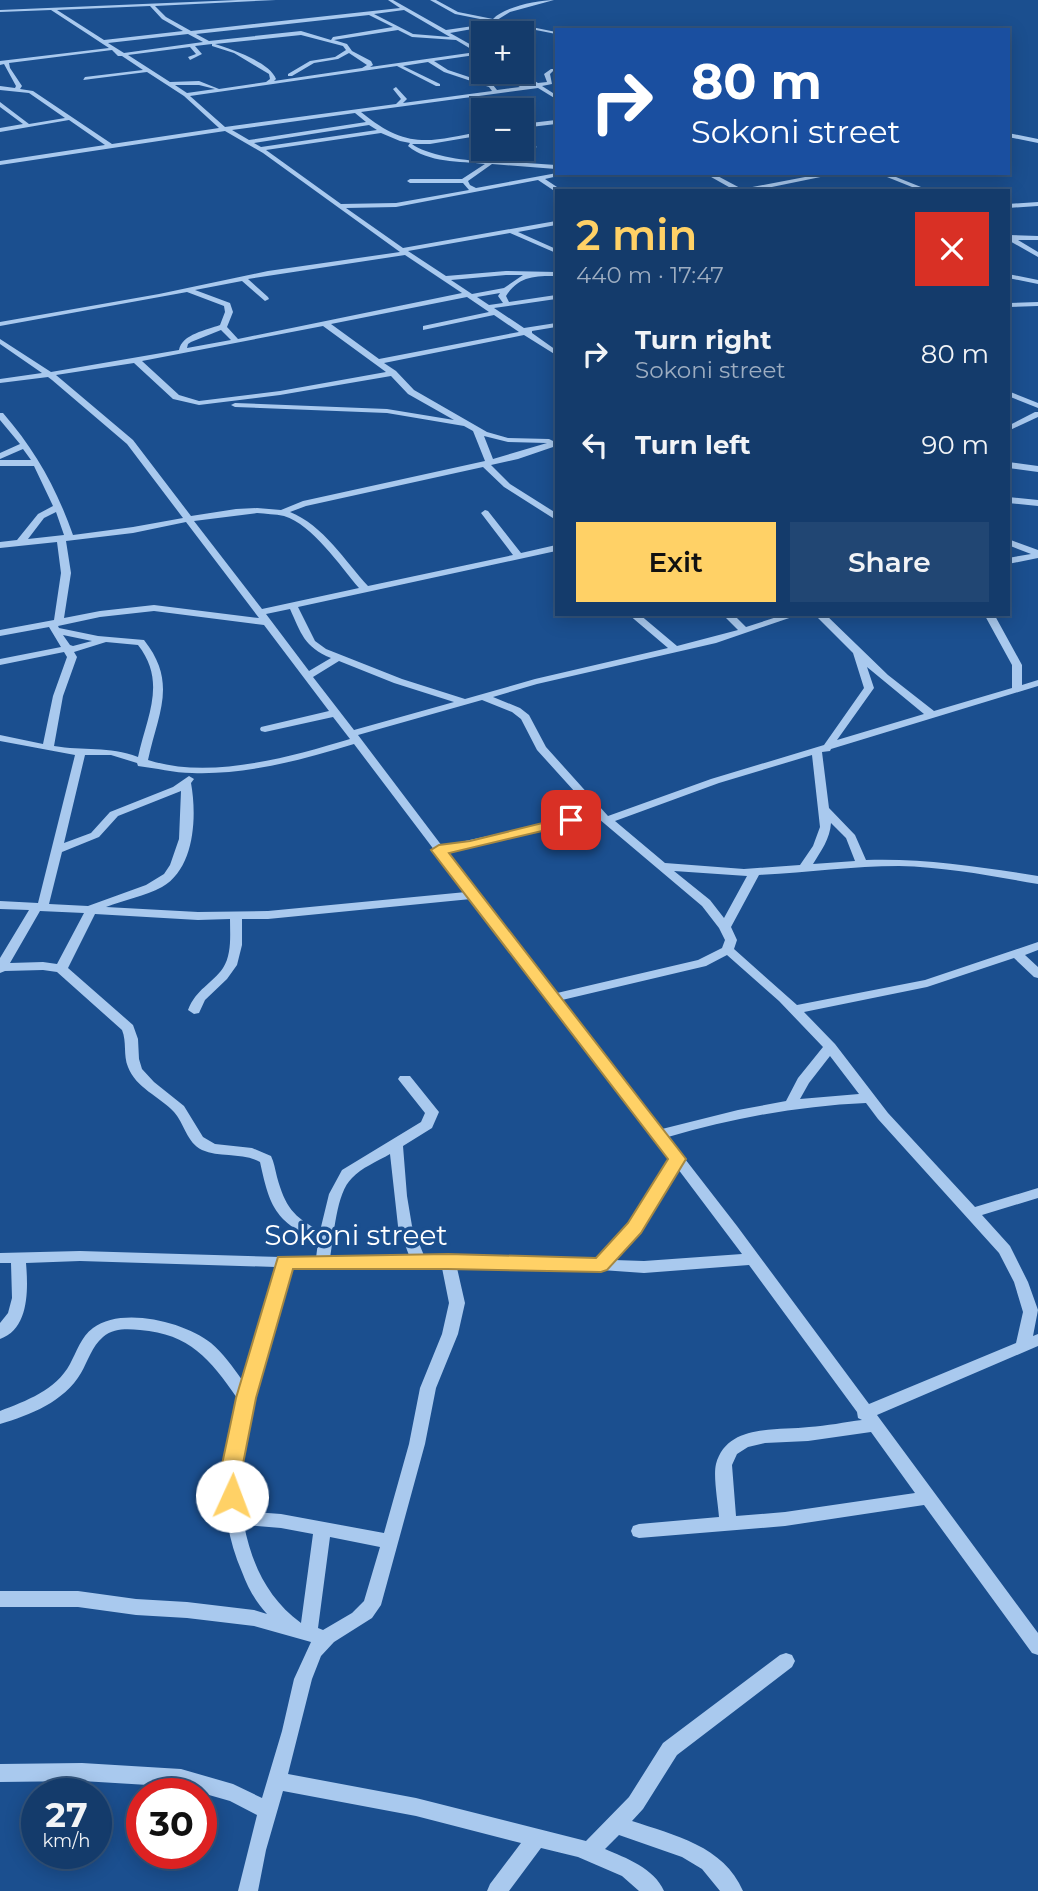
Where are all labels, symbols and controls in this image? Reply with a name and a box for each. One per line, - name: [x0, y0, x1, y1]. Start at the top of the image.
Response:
- map controls: [471, 21, 534, 161]
- button: +: [471, 21, 534, 84]
- text: 80 m: [691, 52, 822, 111]
- icon: right: [576, 56, 667, 147]
- button: −: [471, 98, 534, 161]
- text: Sokoni street: [691, 112, 901, 151]
- text: 2 min: [576, 209, 697, 261]
- button: close: [915, 212, 989, 286]
- text: 440 m · 17:47: [576, 261, 724, 289]
- text: Turn right: [635, 324, 771, 356]
- icon: right: [576, 335, 614, 373]
- text: 80 m: [921, 338, 989, 370]
- text: Sokoni street: [635, 356, 786, 384]
- icon: left: [576, 426, 614, 464]
- text: Turn left: [635, 429, 751, 461]
- text: 90 m: [922, 429, 989, 461]
- button: Exit: [576, 522, 776, 602]
- button: Share: [790, 522, 989, 602]
- pin: [541, 790, 601, 850]
- icon: arrive: [552, 801, 590, 839]
- street label: Sokoni street: [264, 1218, 448, 1252]
- position arrow: [195, 1459, 269, 1533]
- speed limit sign: 30: [126, 1778, 217, 1869]
- text: 27: [45, 1793, 88, 1836]
- text: km/h: [42, 1830, 91, 1852]

